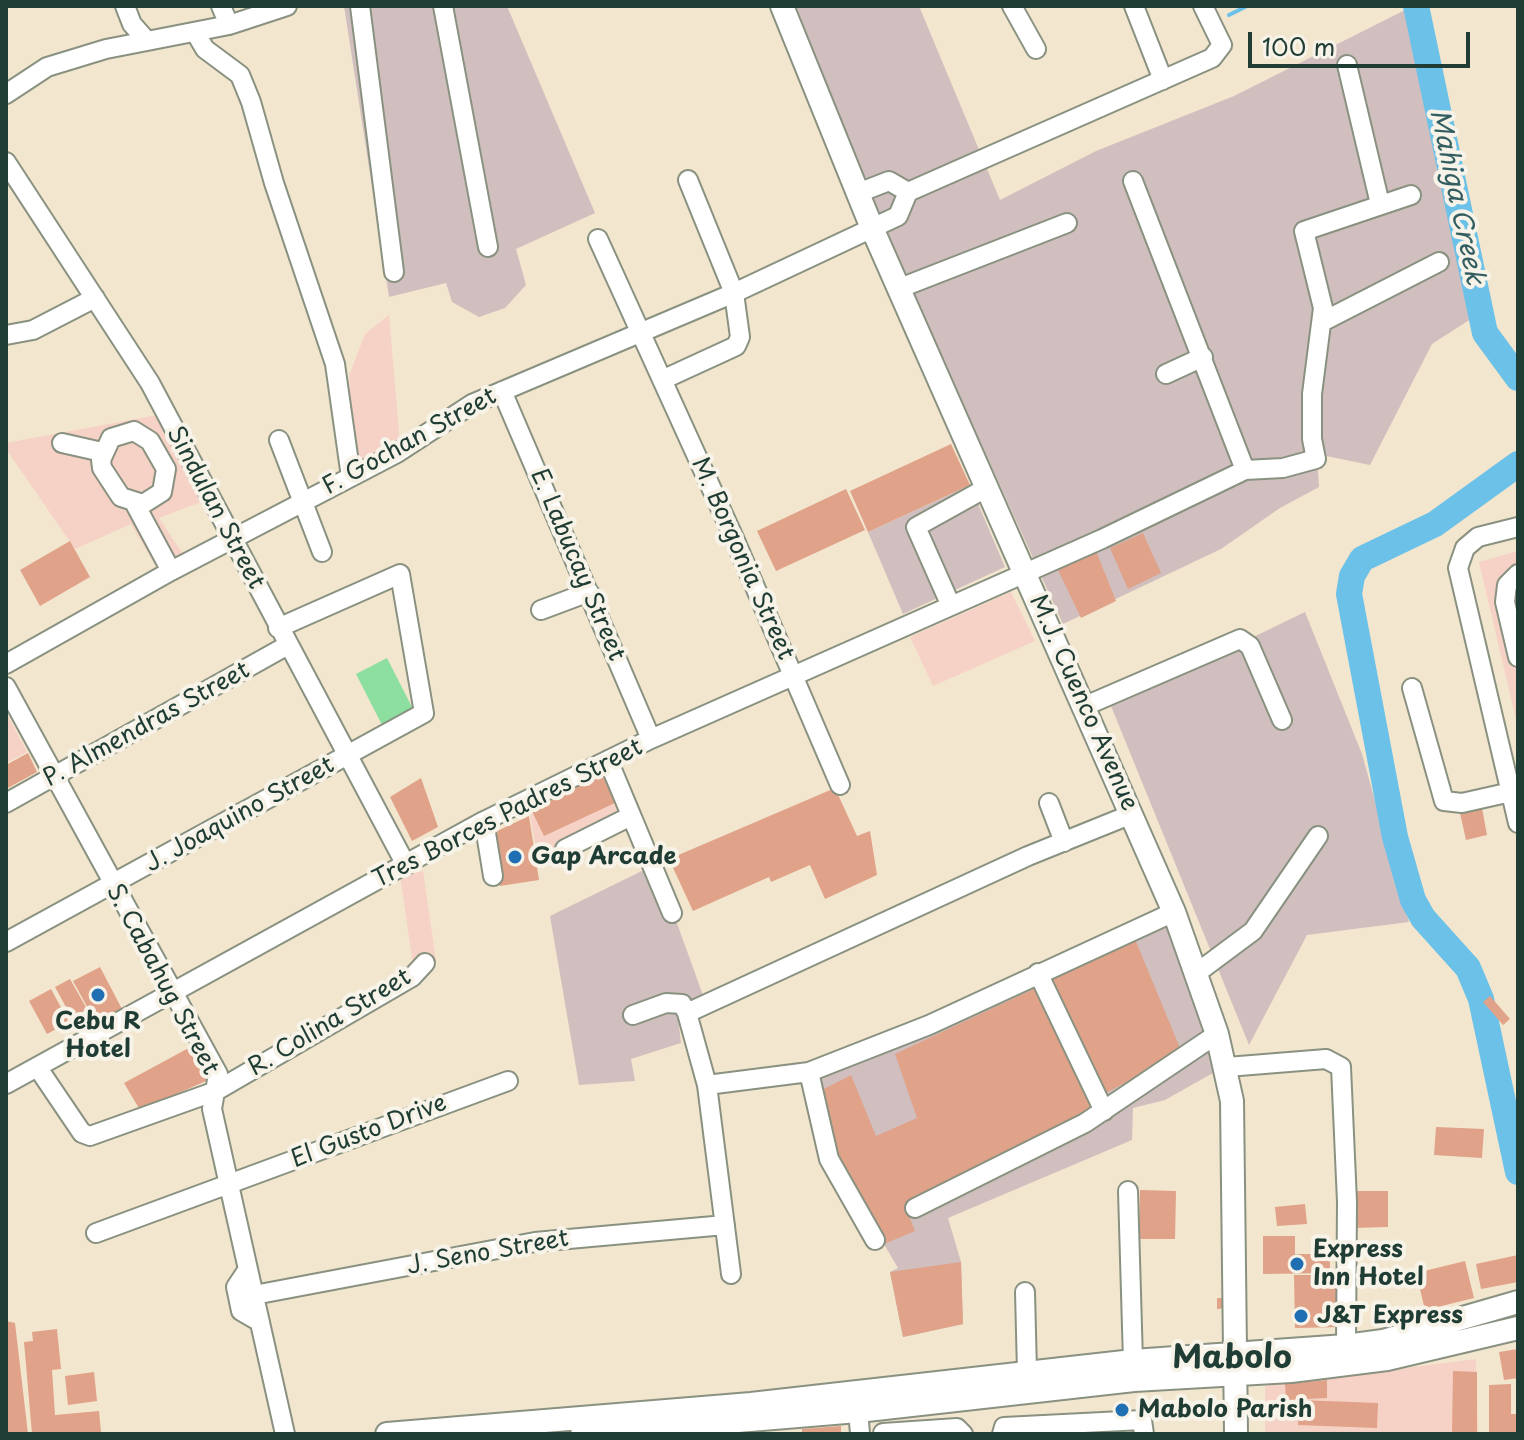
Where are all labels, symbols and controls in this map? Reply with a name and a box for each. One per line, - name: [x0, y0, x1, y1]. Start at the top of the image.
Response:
- scale bar: [1252, 16, 1474, 66]
- text: 100 m: [1262, 28, 1335, 64]
- water label: Mahiga Creek: [1422, 107, 1490, 287]
- street label: F. Gochan Street: [318, 382, 502, 502]
- street label: Sindulan Street: [160, 422, 270, 594]
- street label: M. Borgonia Street: [684, 453, 800, 665]
- street label: E. Labucay Street: [523, 465, 631, 665]
- street label: M.J. Cuenco Avenue: [1022, 591, 1144, 815]
- street label: P. Almendras Street: [39, 656, 255, 794]
- street label: Tres Borces Padres Street: [368, 733, 648, 895]
- street label: J. Joaquino Street: [140, 751, 340, 879]
- place label: Gap Arcade: [531, 843, 676, 871]
- marker: Gap Arcade: [506, 848, 524, 866]
- street label: S. Cabahug Street: [100, 880, 224, 1080]
- street label: R. Colina Street: [243, 963, 417, 1083]
- marker: Cebu R Hotel: [89, 986, 107, 1004]
- place label: Cebu R Hotel: [55, 1008, 141, 1064]
- street label: El Gusto Drive: [287, 1089, 451, 1175]
- street label: J. Seno Street: [405, 1225, 571, 1281]
- place label: Express Inn Hotel: [1313, 1236, 1423, 1292]
- marker: Express Inn Hotel: [1288, 1255, 1306, 1273]
- place label: J&T Express: [1317, 1302, 1463, 1330]
- marker: J&T Express: [1292, 1307, 1310, 1325]
- district label: Mabolo: [1172, 1340, 1292, 1378]
- place label: Mabolo Parish: [1138, 1396, 1312, 1424]
- marker: Mabolo Parish: [1113, 1401, 1131, 1419]

